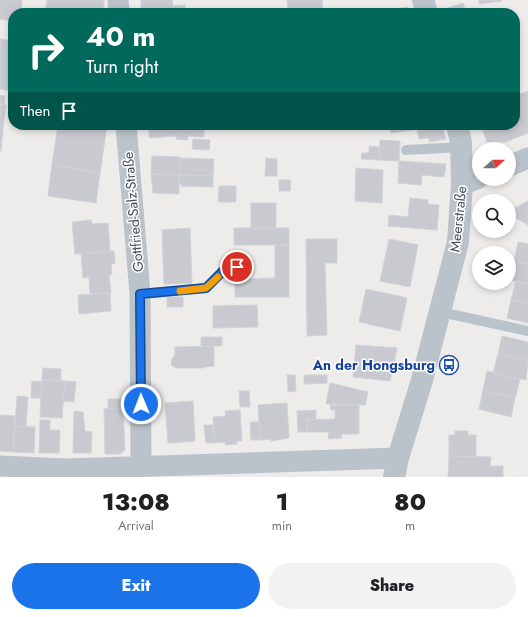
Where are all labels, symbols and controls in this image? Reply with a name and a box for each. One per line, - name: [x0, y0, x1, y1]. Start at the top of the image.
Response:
- text: 40 m: [86, 16, 155, 57]
- icon: right: [20, 24, 72, 76]
- text: Turn right: [86, 54, 158, 80]
- text: Then: [20, 100, 50, 122]
- icon: arrive: [58, 100, 80, 122]
- north arrow: [472, 142, 516, 186]
- map controls: [472, 142, 516, 290]
- street label: Gottfried-Salz-Straße: [118, 151, 148, 273]
- street label: Meerstraße: [445, 185, 471, 253]
- button: search: [472, 194, 516, 238]
- button: layers: [472, 246, 516, 290]
- pin: [220, 250, 254, 284]
- icon: arrive: [226, 256, 248, 278]
- bus stop icon: An der Hongsburg: [438, 354, 460, 376]
- place label: An der Hongsburg: [312, 355, 435, 375]
- position arrow: [120, 383, 162, 425]
- text: 13:08: [102, 484, 170, 519]
- text: 1: [276, 484, 288, 519]
- text: 80: [394, 484, 426, 519]
- text: Arrival: [118, 516, 154, 535]
- text: min: [272, 516, 292, 535]
- text: m: [405, 516, 415, 535]
- button: Exit: [12, 563, 260, 609]
- button: Share: [268, 563, 516, 609]

